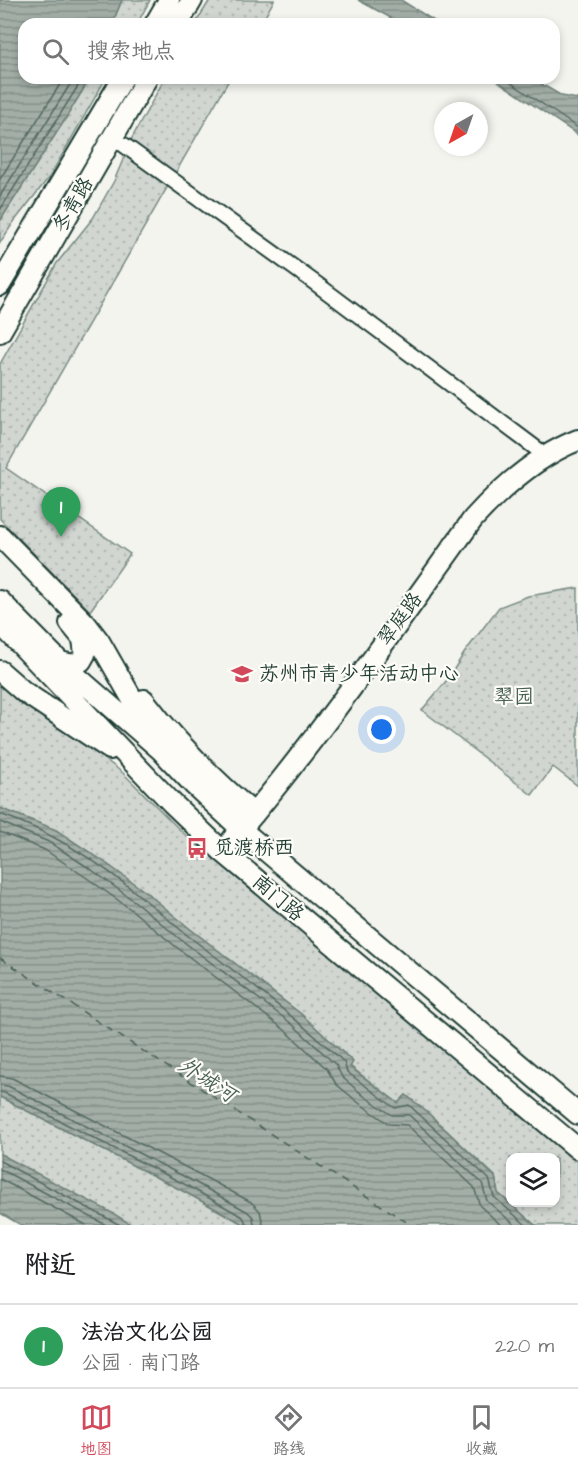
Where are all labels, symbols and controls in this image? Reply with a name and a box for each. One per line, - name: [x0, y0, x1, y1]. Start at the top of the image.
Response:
- search box: [18, 18, 560, 84]
- icon: search: [39, 35, 72, 68]
- text: 搜索地点: [87, 36, 175, 67]
- north arrow: [434, 102, 488, 156]
- street label: 冬青路: [46, 171, 101, 238]
- pin: 1: [42, 488, 80, 537]
- street label: 翠庭路: [371, 586, 430, 651]
- place label: 苏州市青少年活动中心: [259, 660, 459, 688]
- school or university icon: 苏州市青少年活动中心: [230, 662, 254, 686]
- park label: 翠园: [494, 683, 534, 711]
- your location: [367, 715, 396, 744]
- place label: 觅渡桥西: [214, 834, 294, 862]
- bus stop icon: 觅渡桥西: [185, 836, 209, 860]
- street label: 南门路: [246, 868, 311, 929]
- water label: 外城河: [173, 1051, 244, 1111]
- map controls: [506, 1153, 560, 1207]
- button: layers: [506, 1153, 560, 1207]
- text: 附近: [24, 1247, 76, 1283]
- text: 法治文化公园: [81, 1317, 213, 1348]
- text: 1: [42, 1332, 45, 1360]
- text: 220 m: [495, 1332, 554, 1360]
- text: 公园 · 南门路: [81, 1349, 200, 1377]
- tab: 地图: [80, 1401, 113, 1460]
- tab: 路线: [272, 1401, 305, 1460]
- tab: 收藏: [465, 1401, 498, 1460]

